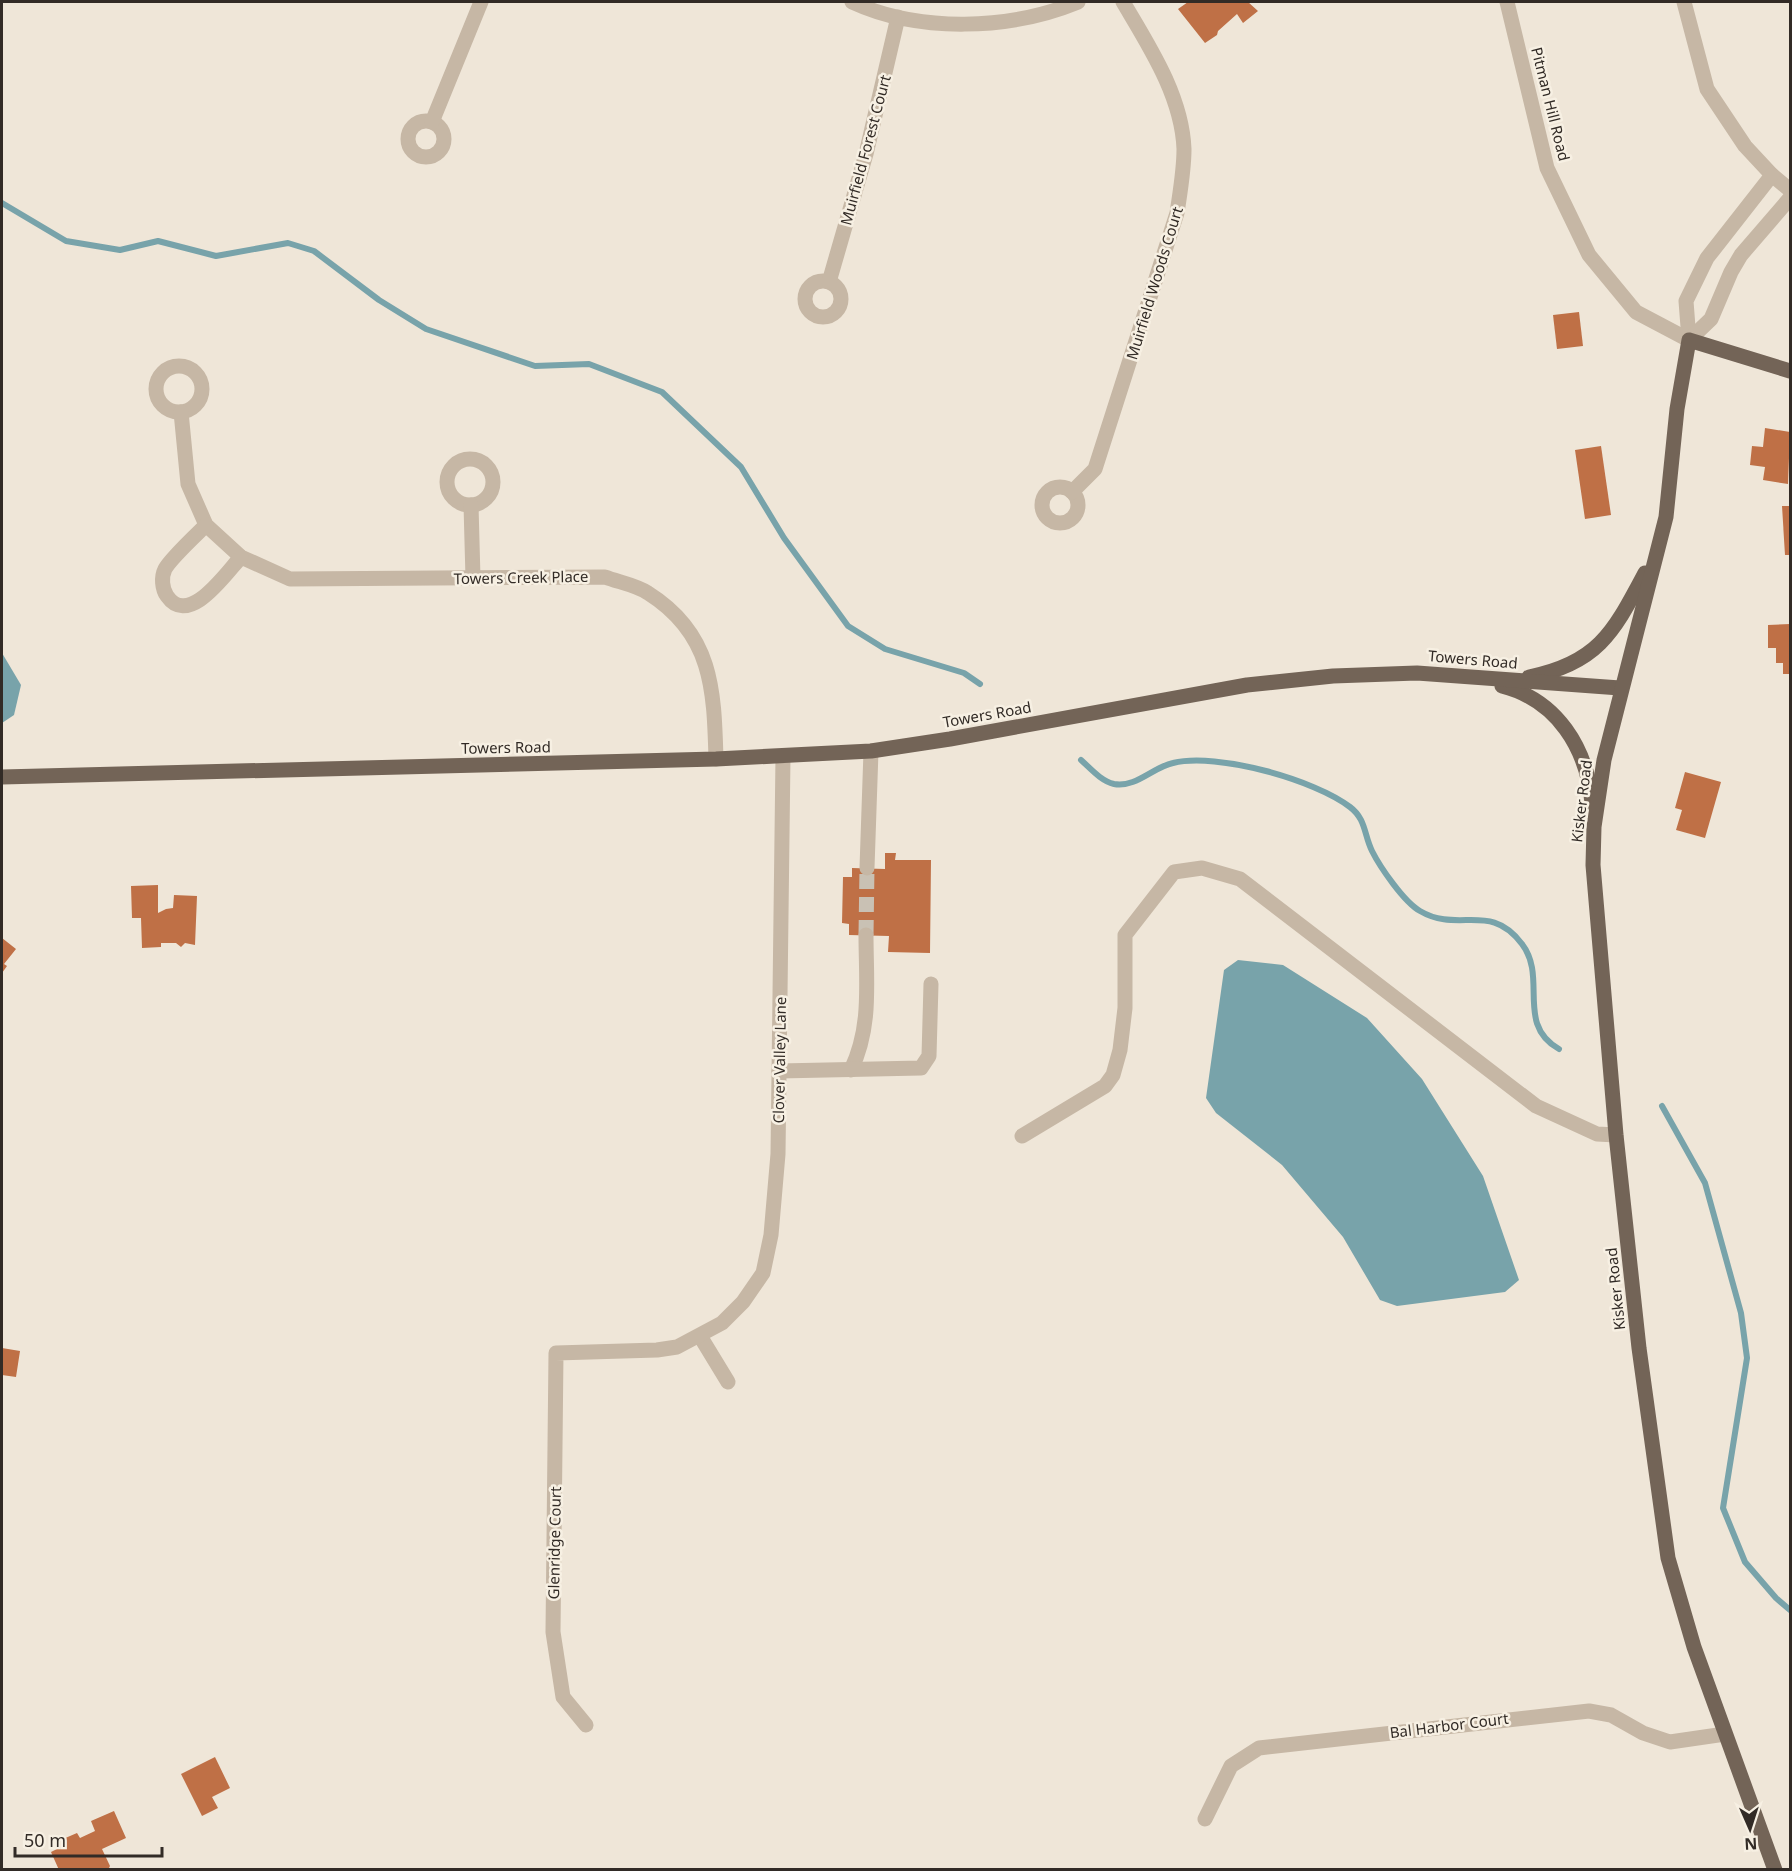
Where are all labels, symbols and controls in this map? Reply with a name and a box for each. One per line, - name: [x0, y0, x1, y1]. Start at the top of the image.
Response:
- street label: Pitman Hill Road: [1527, 45, 1575, 163]
- street label: Muirfield Forest Court: [835, 72, 895, 227]
- street label: Muirfield Woods Court: [1121, 204, 1187, 362]
- street label: Towers Creek Place: [453, 566, 589, 588]
- street label: Towers Road: [1427, 645, 1519, 673]
- street label: Towers Road: [941, 696, 1033, 732]
- street label: Towers Road: [461, 736, 551, 758]
- street label: Kisker Road: [1566, 759, 1596, 843]
- street label: Clover Valley Lane: [768, 996, 790, 1124]
- street label: Kisker Road: [1601, 1247, 1629, 1331]
- street label: Glenridge Court: [543, 1486, 565, 1600]
- street label: Bal Harbor Court: [1388, 1708, 1510, 1742]
- north arrow: [1720, 1799, 1780, 1859]
- scale bar: [15, 1820, 162, 1858]
- text: 50 m: [24, 1828, 66, 1852]
- text: N: [1744, 1833, 1758, 1855]

